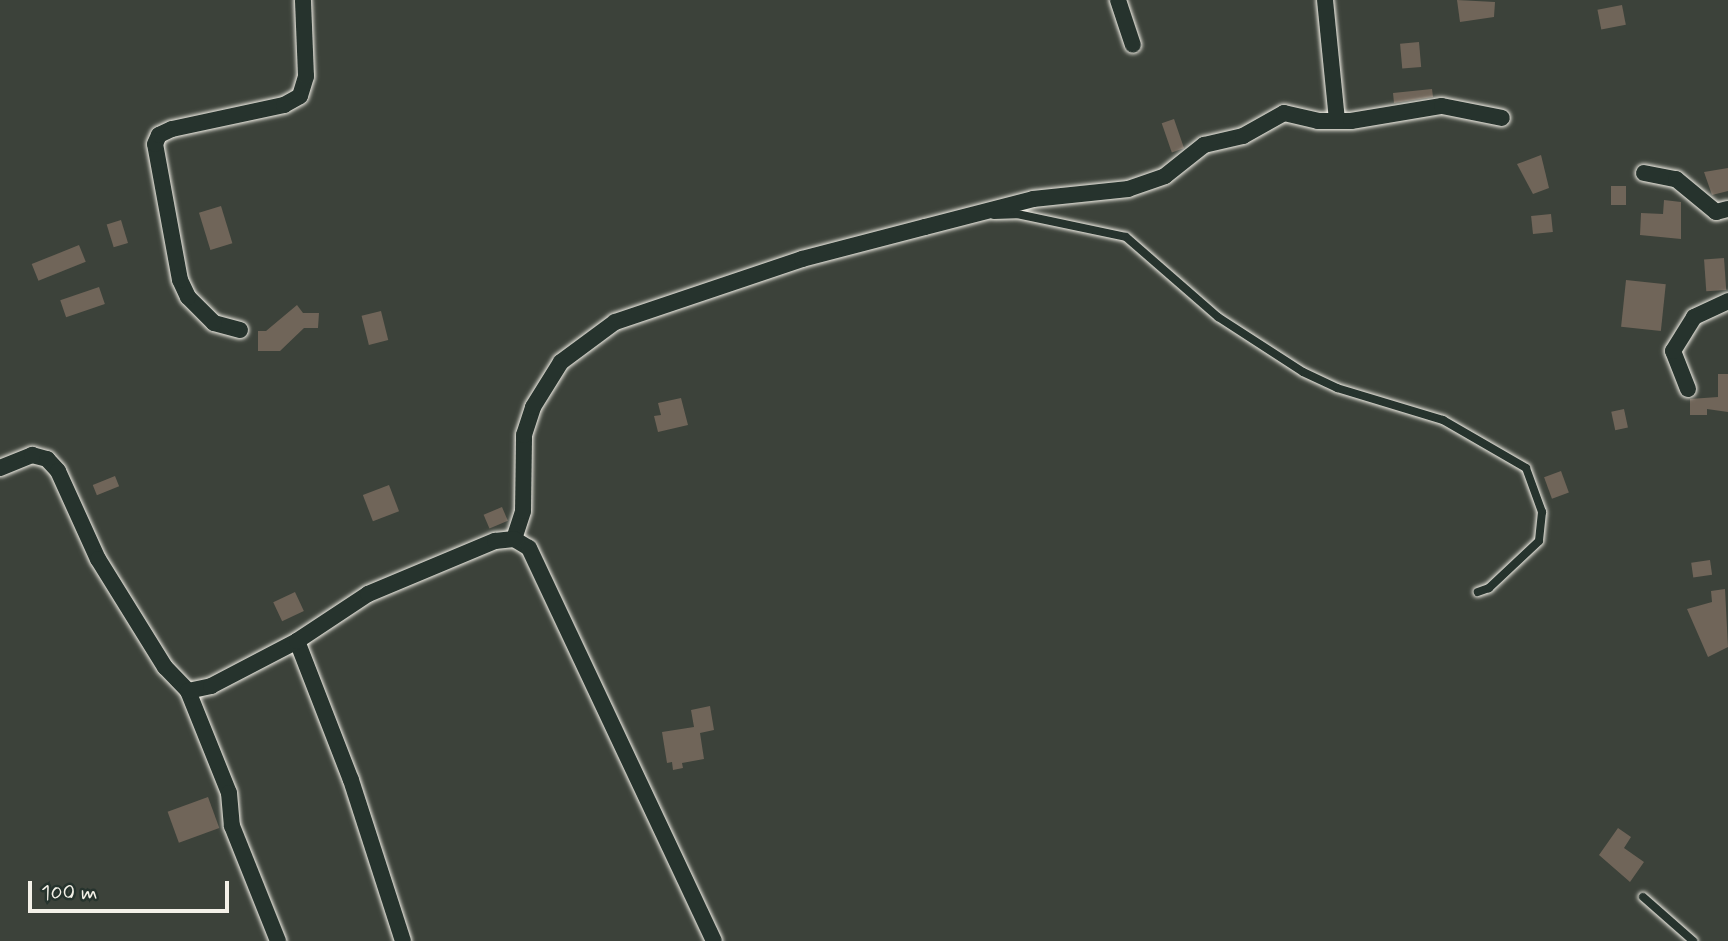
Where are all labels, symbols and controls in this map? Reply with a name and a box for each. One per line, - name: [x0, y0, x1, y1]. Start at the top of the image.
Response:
- scale bar: [32, 867, 233, 911]
- text: 100 m: [41, 879, 97, 907]

